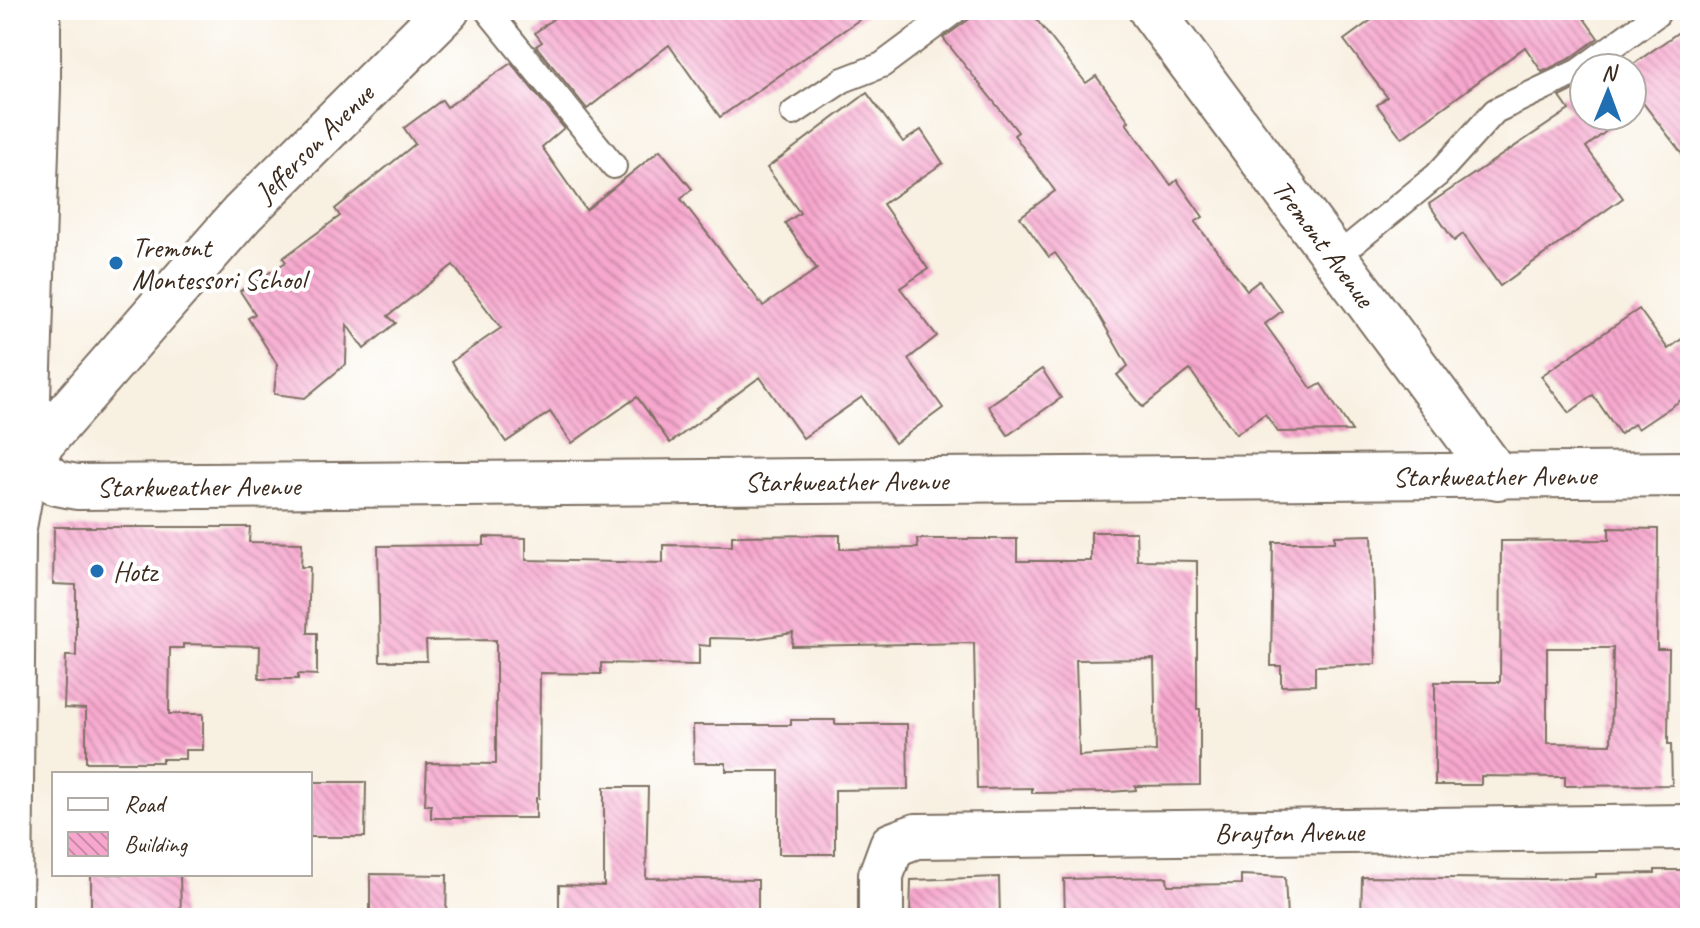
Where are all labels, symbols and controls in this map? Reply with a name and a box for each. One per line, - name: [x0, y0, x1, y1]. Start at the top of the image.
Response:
- north arrow: [1568, 52, 1648, 132]
- text: N: [1601, 59, 1619, 87]
- street label: Jefferson Avenue: [246, 75, 382, 211]
- street label: Tremont Avenue: [1265, 172, 1383, 315]
- place label: Tremont Montessori School: [132, 230, 311, 297]
- marker: Tremont Montessori School: [107, 254, 125, 272]
- street label: Starkweather Avenue: [1393, 458, 1598, 494]
- street label: Starkweather Avenue: [745, 463, 950, 500]
- street label: Starkweather Avenue: [97, 468, 302, 505]
- place label: Hotz: [113, 554, 159, 589]
- marker: Hotz: [88, 562, 106, 580]
- legend: [52, 772, 312, 876]
- text: Road: [124, 789, 168, 819]
- street label: Brayton Avenue: [1214, 814, 1366, 851]
- text: Building: [124, 829, 189, 859]

